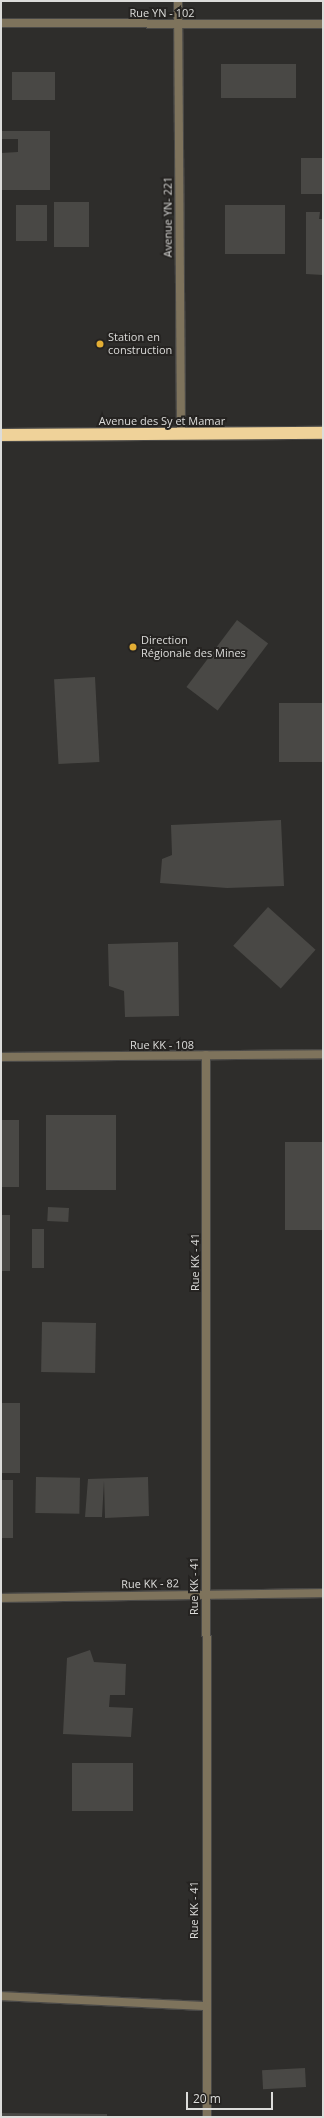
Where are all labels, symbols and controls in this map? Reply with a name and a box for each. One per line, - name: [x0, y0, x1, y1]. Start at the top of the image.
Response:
- street label: Rue YN - 102: [129, 6, 195, 20]
- street label: Avenue YN- 221: [161, 177, 175, 257]
- place label: Station en construction: [108, 331, 172, 357]
- marker: Station en construction: [95, 339, 105, 349]
- street label: Avenue des Sy et Mamar: [99, 414, 225, 428]
- place label: Direction Régionale des Mines: [141, 634, 246, 660]
- marker: Direction Régionale des Mines: [128, 642, 138, 652]
- street label: Rue KK - 108: [130, 1038, 194, 1052]
- street label: Rue KK - 41: [188, 1233, 202, 1291]
- street label: Rue KK - 41: [187, 1557, 201, 1615]
- street label: Rue KK - 82: [121, 1577, 179, 1591]
- street label: Rue KK - 41: [187, 1881, 201, 1939]
- scale bar: [188, 2084, 275, 2110]
- text: 20 m: [193, 2090, 221, 2107]

